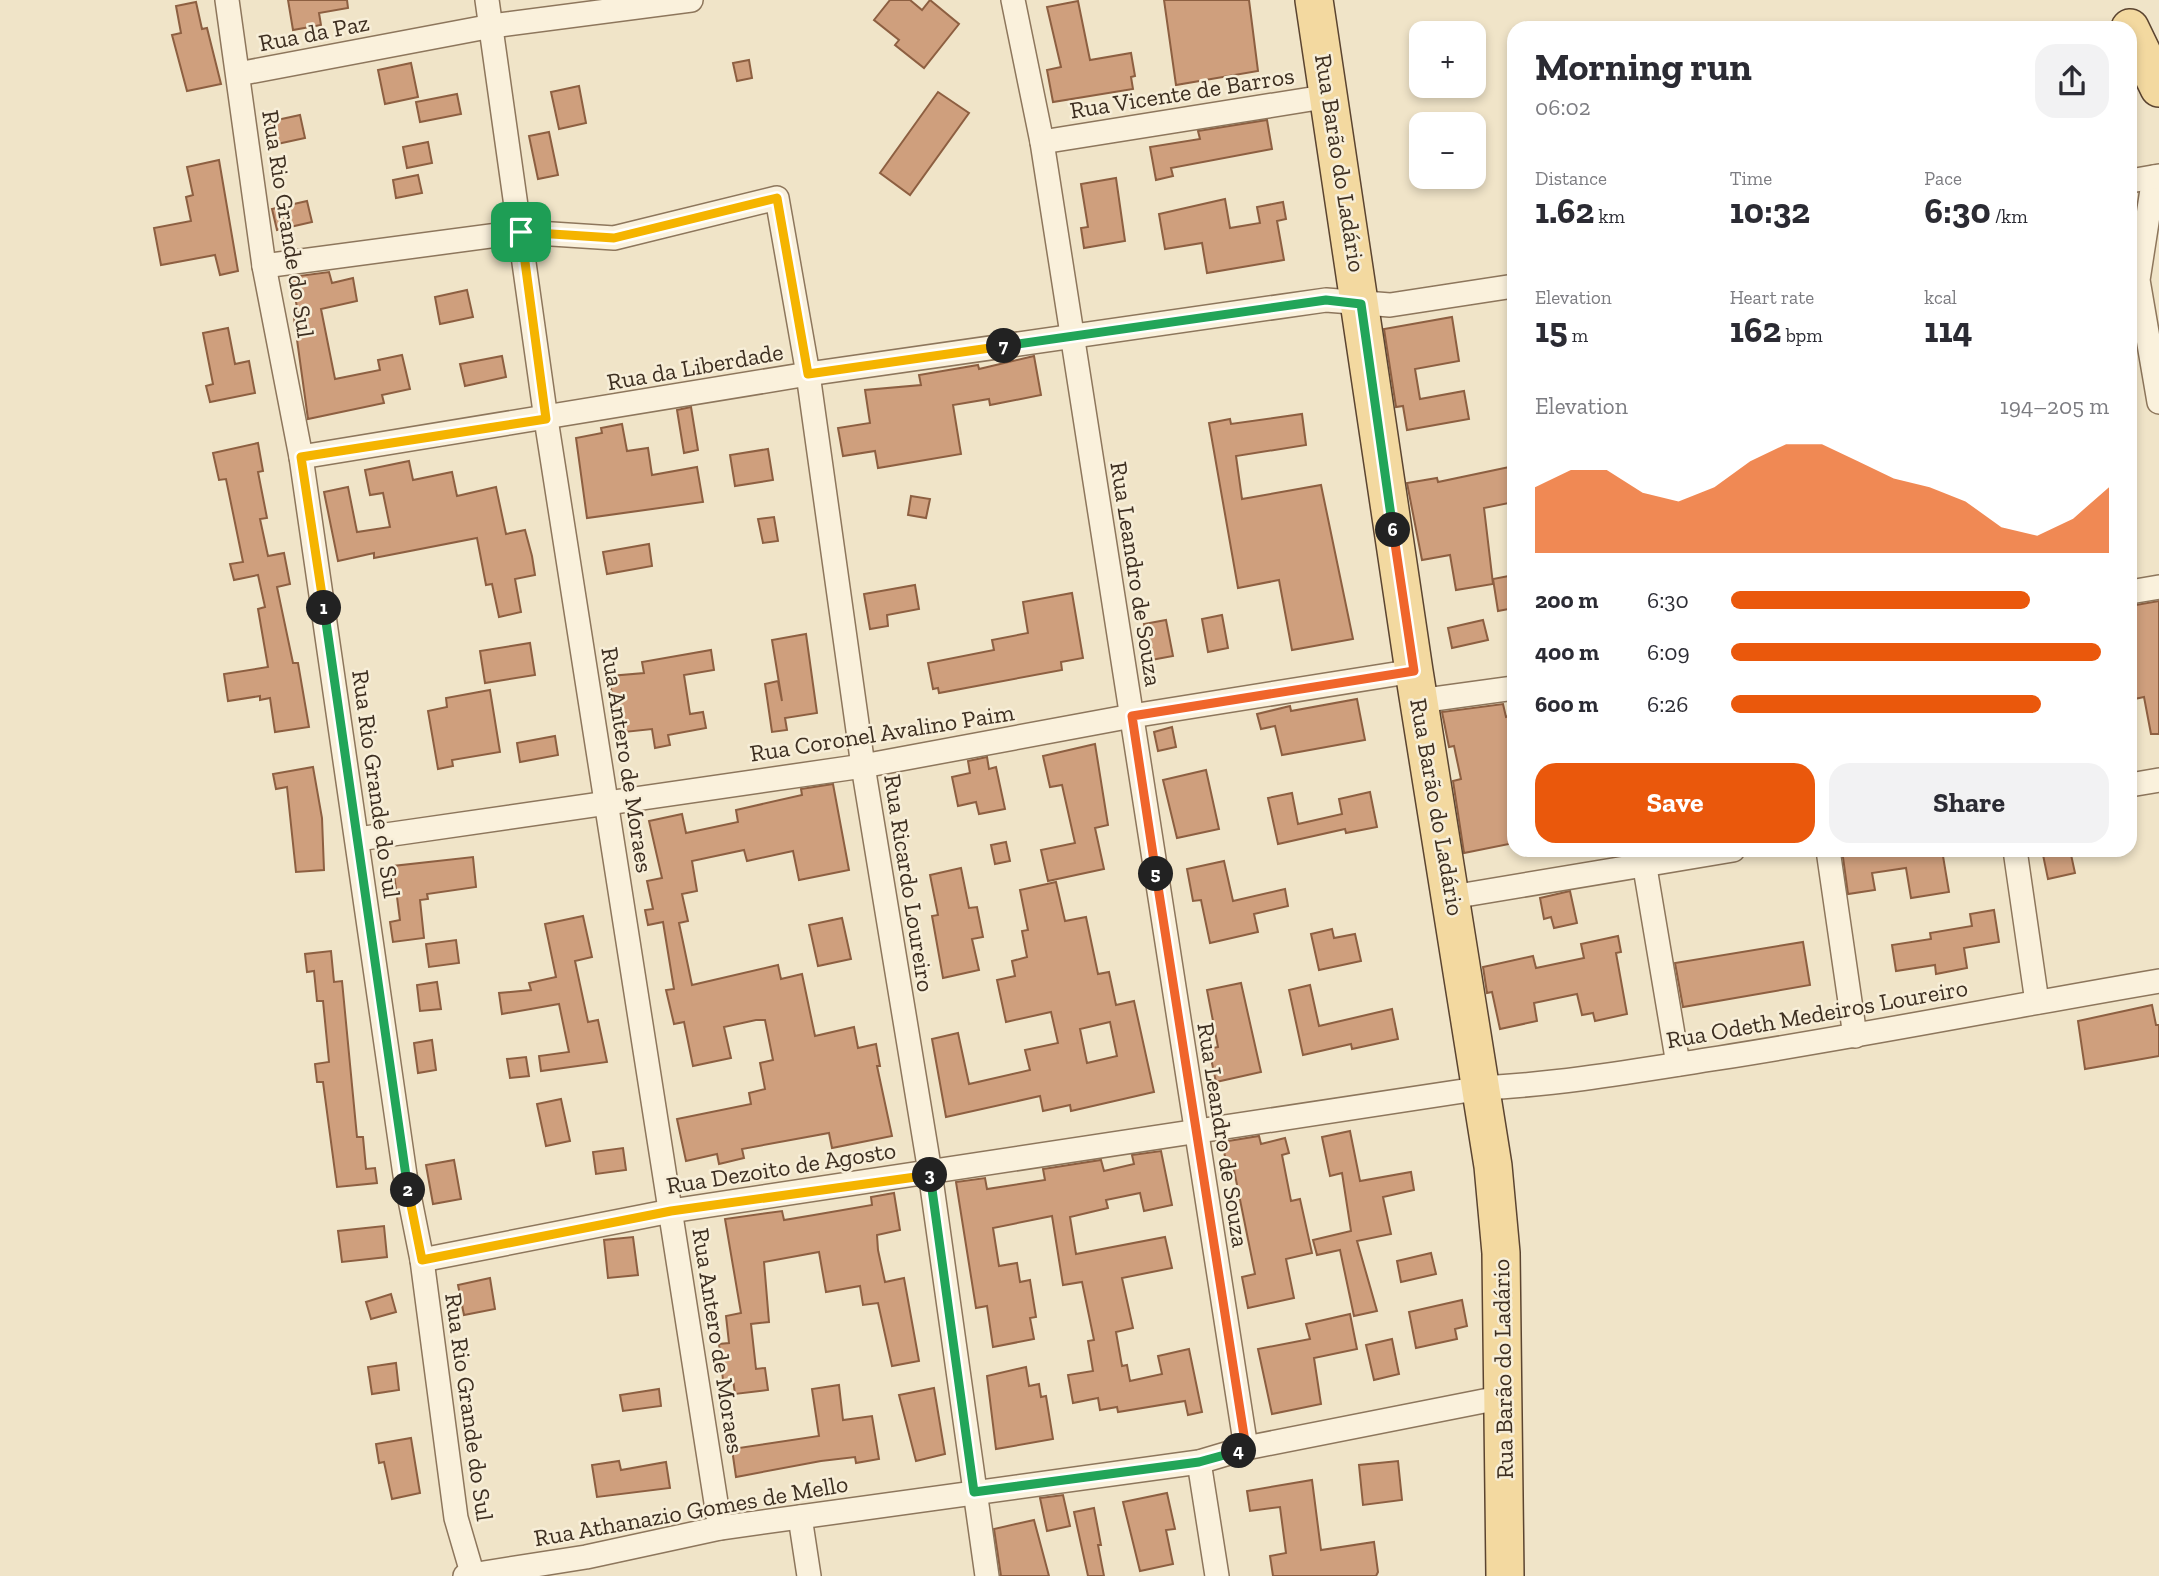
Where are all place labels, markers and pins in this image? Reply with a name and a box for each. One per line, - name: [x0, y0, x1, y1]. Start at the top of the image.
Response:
- pin: [491, 202, 551, 262]
- pin: 7: [986, 328, 1021, 364]
- pin: 6: [1376, 512, 1410, 548]
- pin: 1: [306, 590, 342, 626]
- pin: 5: [1138, 856, 1174, 892]
- pin: 3: [912, 1158, 948, 1192]
- pin: 2: [390, 1172, 426, 1208]
- pin: 4: [1222, 1434, 1256, 1468]

